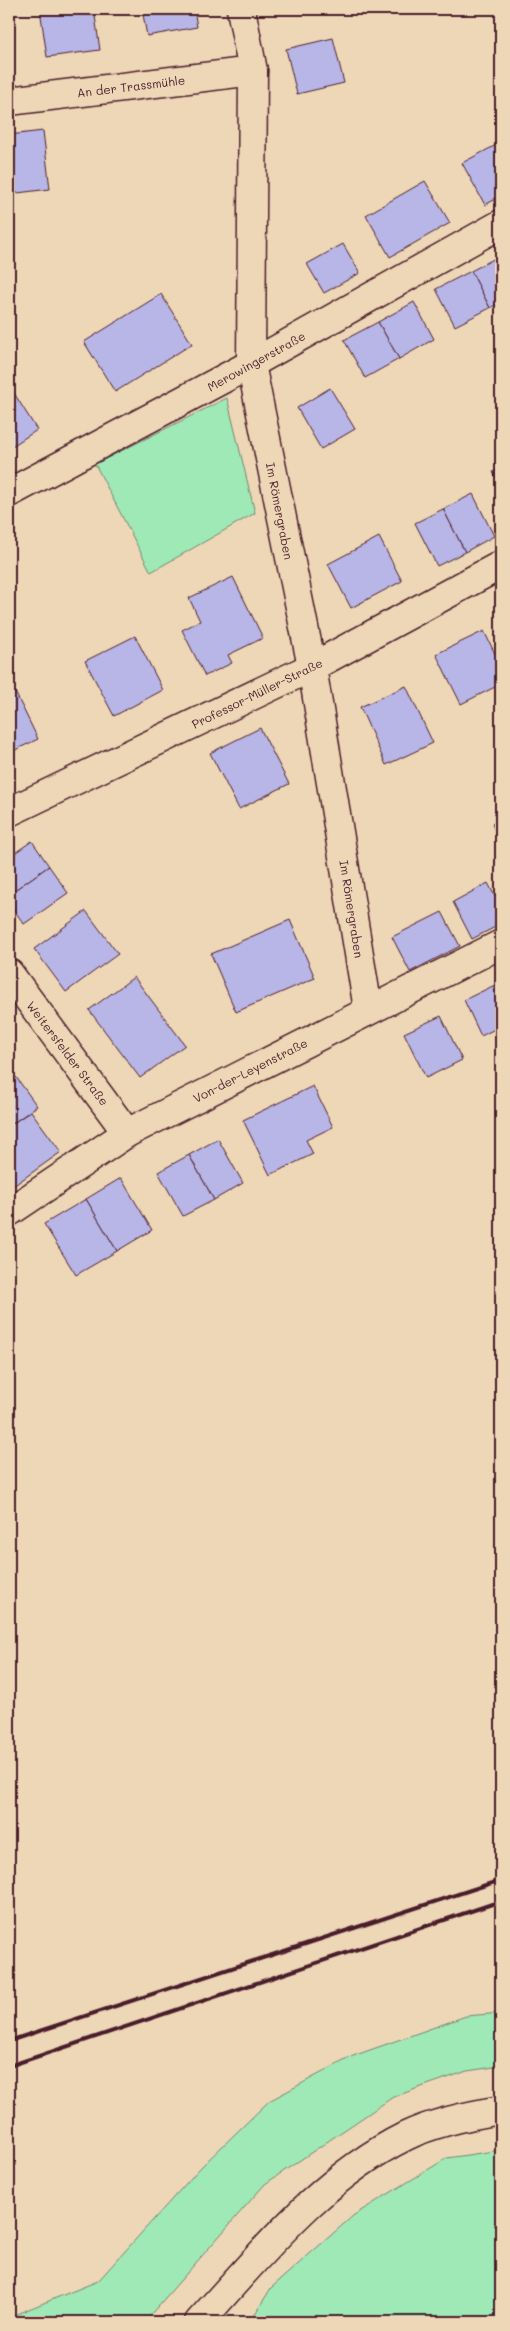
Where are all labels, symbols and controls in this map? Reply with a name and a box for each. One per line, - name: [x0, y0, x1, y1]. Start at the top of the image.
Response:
- street label: An der Trassmühle: [76, 71, 186, 101]
- street label: Merowingerstraße: [204, 327, 308, 395]
- street label: Im Römergraben: [263, 461, 297, 561]
- street label: Professor-Müller-Straße: [189, 654, 325, 732]
- street label: Im Römergraben: [336, 859, 368, 959]
- street label: Weitersfelder Straße: [23, 998, 113, 1108]
- street label: Von-der-Leyenstraße: [190, 1034, 310, 1106]

